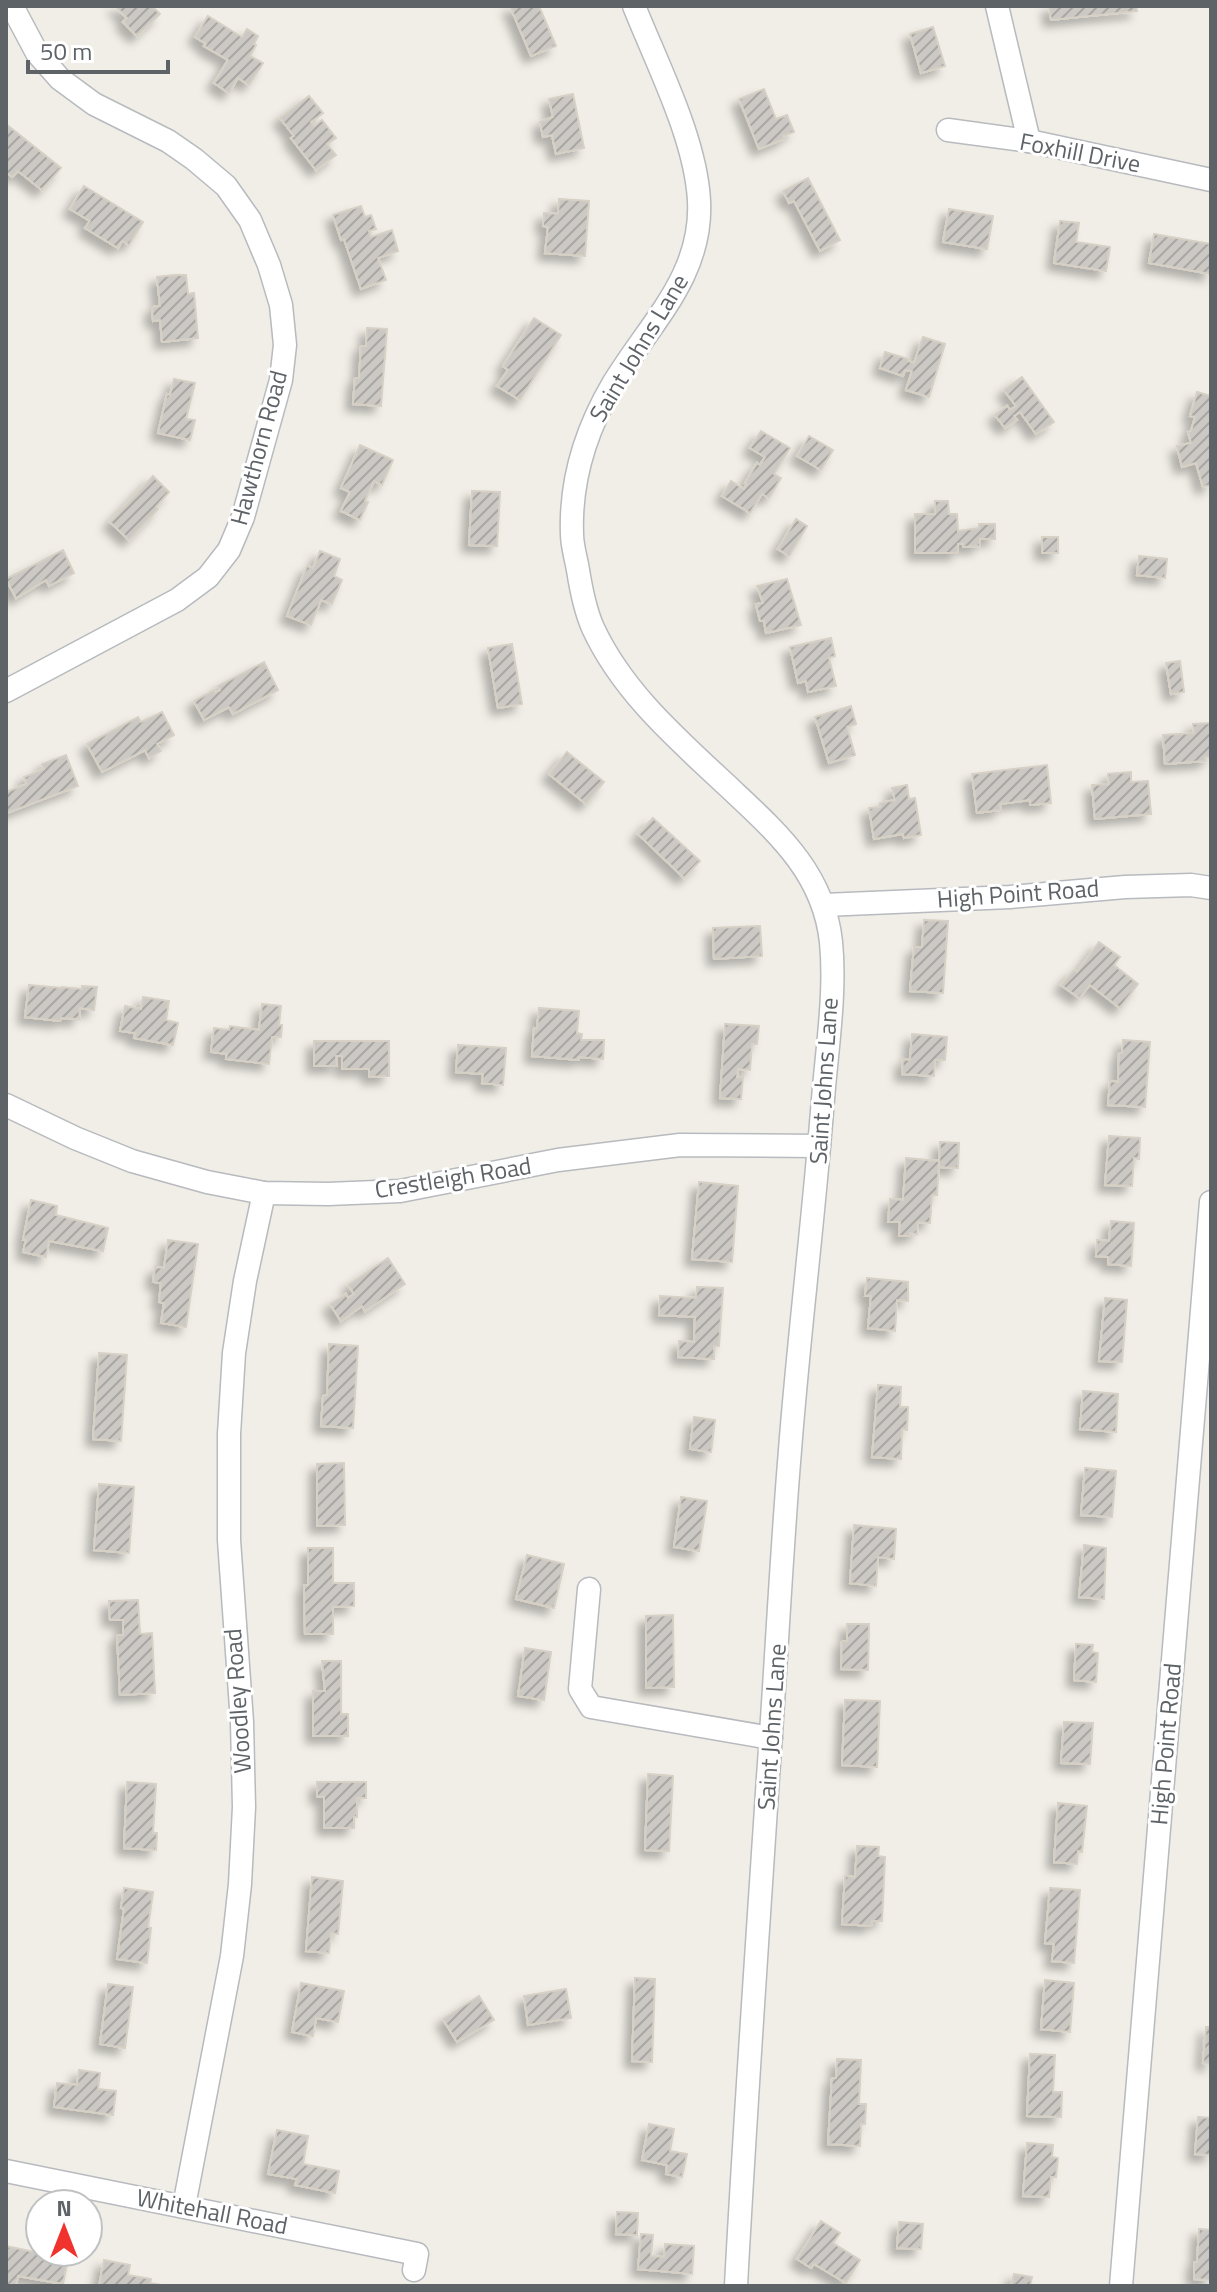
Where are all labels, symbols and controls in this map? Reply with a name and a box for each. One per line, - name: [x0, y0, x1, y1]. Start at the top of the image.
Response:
- scale bar: [28, 24, 168, 74]
- text: 50 m: [40, 33, 92, 69]
- street label: Foxhill Drive: [1017, 123, 1144, 181]
- street label: Saint Johns Lane: [580, 267, 697, 428]
- street label: Hawthorn Road: [220, 366, 296, 529]
- street label: High Point Road: [936, 869, 1100, 917]
- street label: Saint Johns Lane: [799, 996, 847, 1166]
- street label: Crestleigh Road: [372, 1147, 534, 1207]
- street label: Woodley Road: [214, 1627, 260, 1775]
- street label: Saint Johns Lane: [747, 1642, 795, 1812]
- street label: High Point Road: [1140, 1661, 1190, 1826]
- street label: Whitehall Road: [134, 2179, 291, 2243]
- north arrow: [24, 2188, 104, 2268]
- text: N: [56, 2191, 72, 2225]

